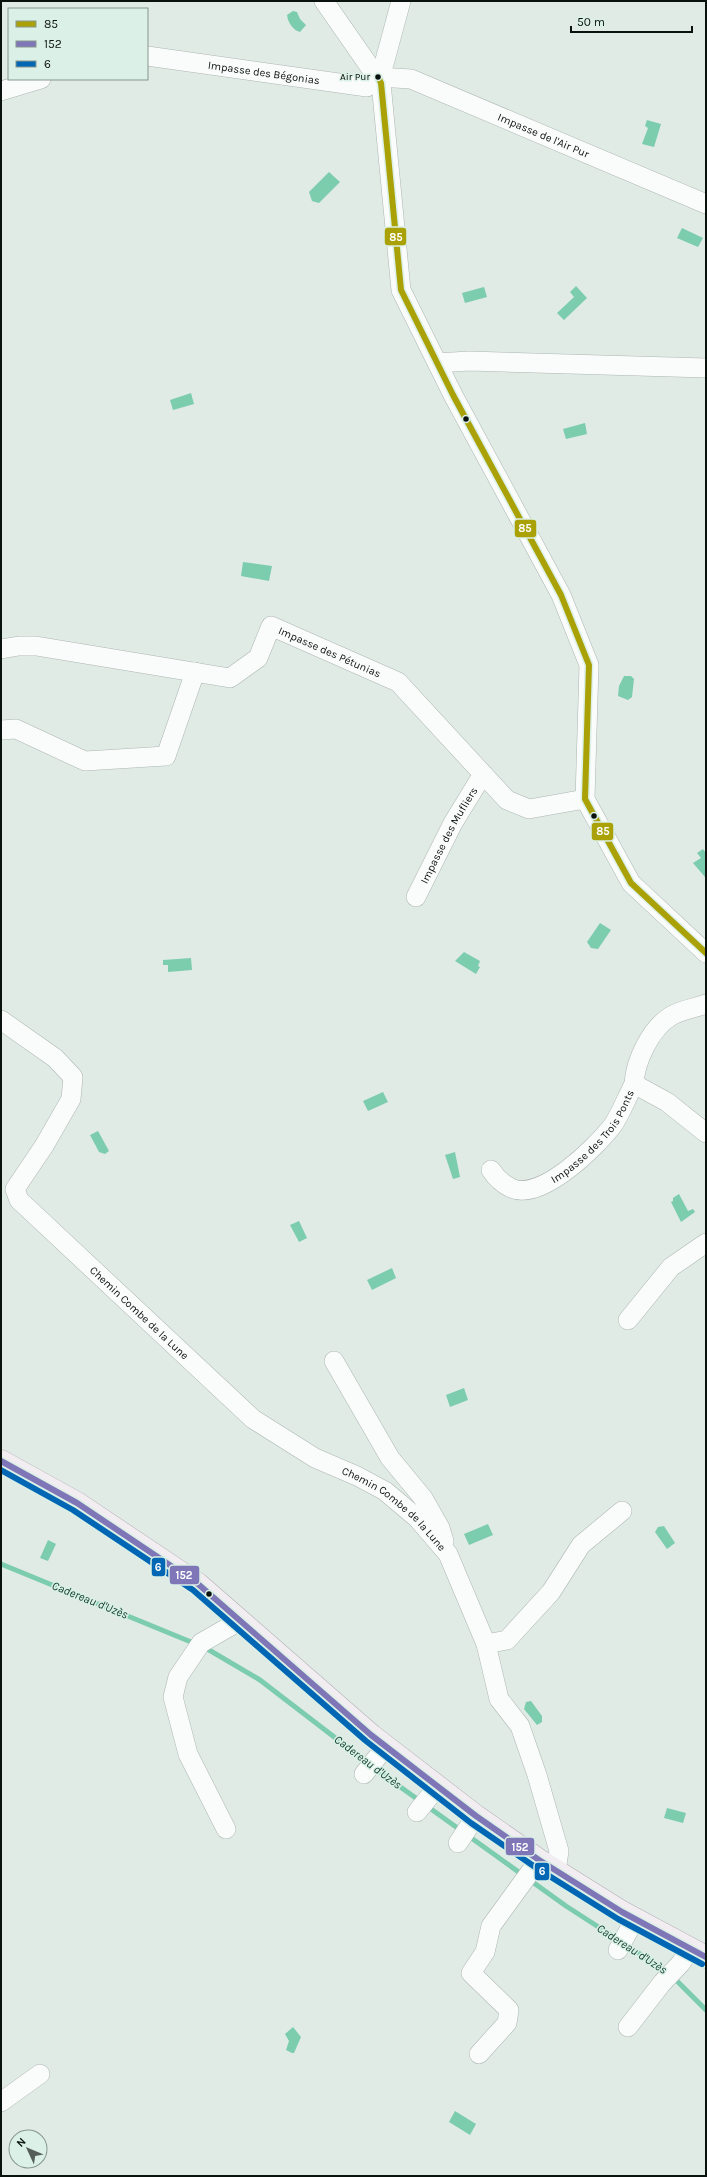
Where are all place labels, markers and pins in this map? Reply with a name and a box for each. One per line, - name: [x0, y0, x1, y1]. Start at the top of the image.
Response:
- place label: Air Pur: [340, 71, 370, 83]
- marker: Air Pur: [373, 72, 383, 82]
- unlabelled marker: [461, 414, 471, 424]
- unlabelled marker: [589, 811, 599, 821]
- unlabelled marker: [204, 1589, 214, 1599]

